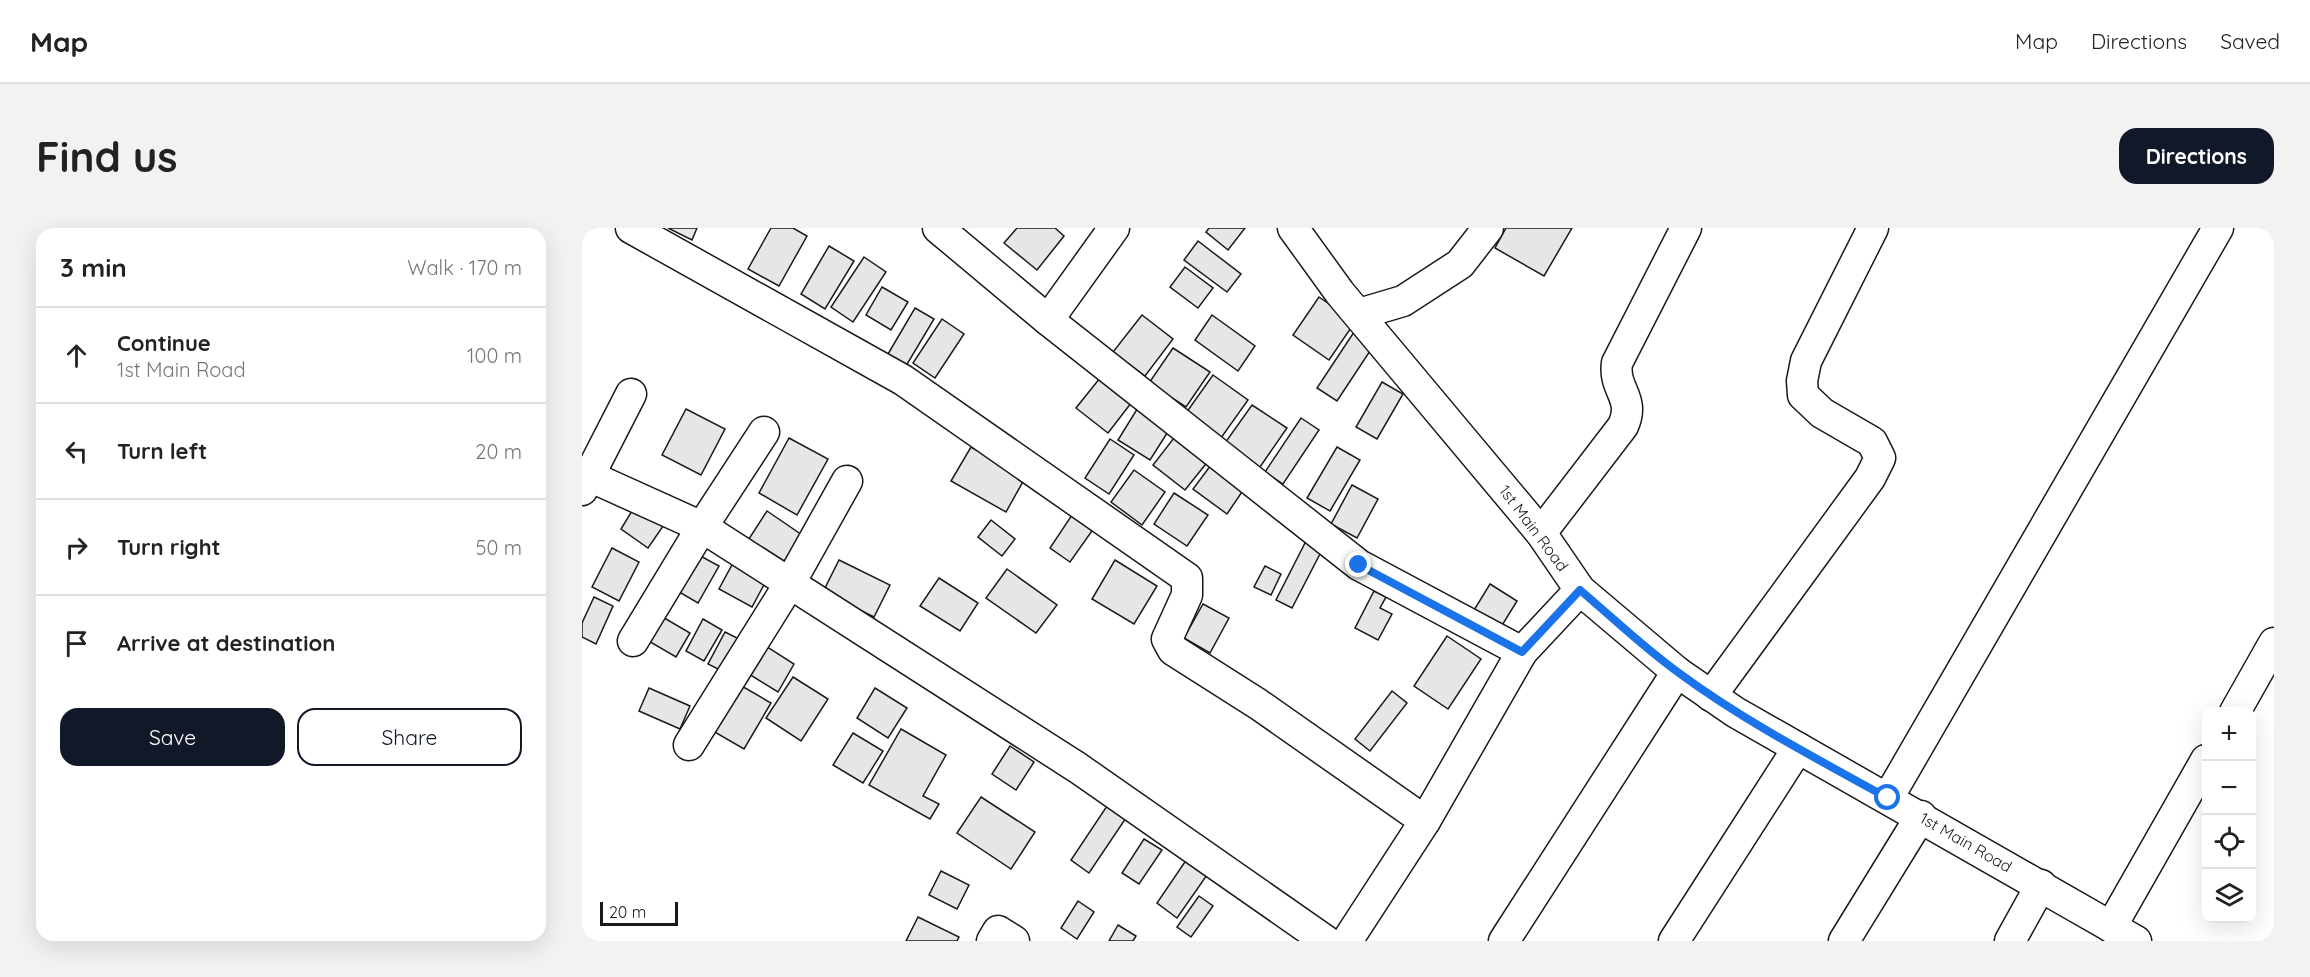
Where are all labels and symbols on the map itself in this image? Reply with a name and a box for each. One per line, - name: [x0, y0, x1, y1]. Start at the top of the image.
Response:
- street label: 1st Main Road: [1495, 481, 1573, 575]
- route end: [1345, 551, 1371, 577]
- route start: [1874, 784, 1900, 810]
- street label: 1st Main Road: [1916, 808, 2016, 876]
- scale bar: [600, 899, 678, 926]

